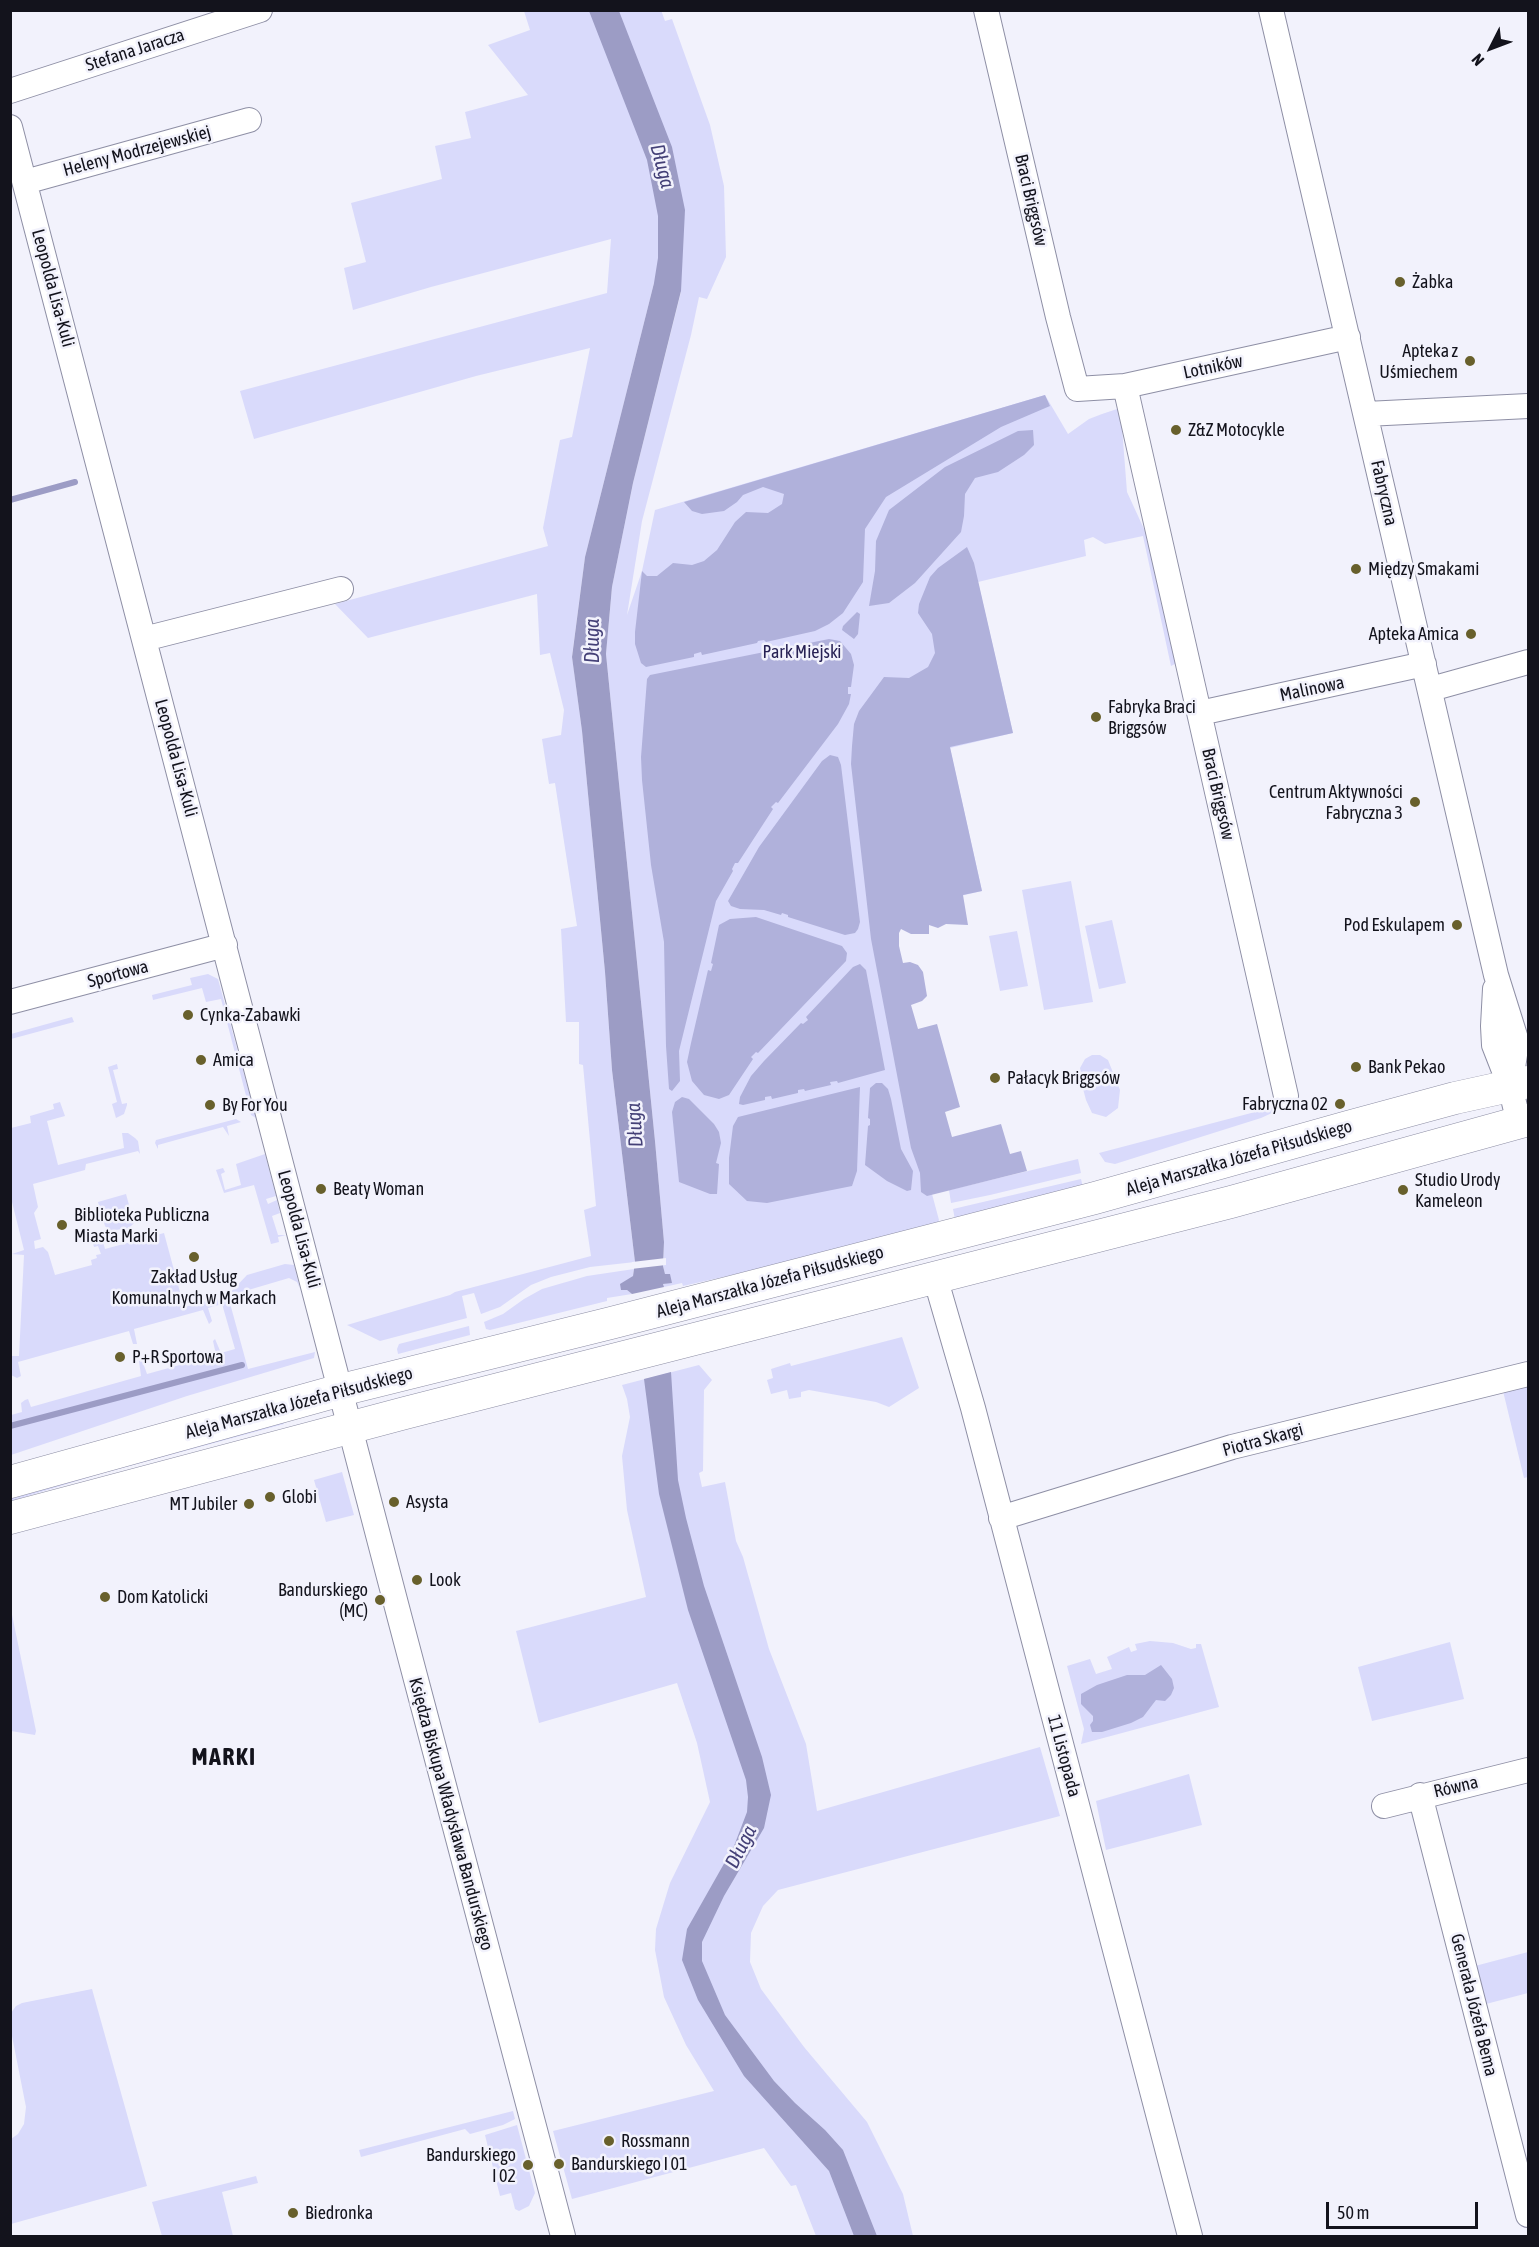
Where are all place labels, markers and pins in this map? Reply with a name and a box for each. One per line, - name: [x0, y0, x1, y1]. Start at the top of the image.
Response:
- place label: Żabka: [1412, 271, 1453, 293]
- marker: Żabka: [1393, 275, 1407, 289]
- place label: Apteka z Uśmiechem: [1379, 340, 1458, 382]
- marker: Apteka z Uśmiechem: [1463, 354, 1477, 368]
- place label: Z&Z Motocykle: [1188, 419, 1285, 441]
- marker: Z&Z Motocykle: [1169, 423, 1183, 437]
- place label: Między Smakami: [1368, 558, 1479, 580]
- marker: Między Smakami: [1349, 562, 1363, 576]
- place label: Apteka Amica: [1369, 623, 1459, 645]
- marker: Apteka Amica: [1464, 627, 1478, 641]
- place label: Fabryka Braci Briggsów: [1108, 696, 1196, 738]
- marker: Fabryka Braci Briggsów: [1089, 710, 1103, 724]
- place label: Centrum Aktywności Fabryczna 3: [1269, 781, 1403, 824]
- marker: Centrum Aktywności Fabryczna 3: [1408, 795, 1422, 809]
- place label: Pod Eskulapem: [1343, 914, 1445, 936]
- marker: Pod Eskulapem: [1450, 918, 1464, 932]
- place label: Cynka-Zabawki: [200, 1004, 301, 1026]
- marker: Cynka-Zabawki: [181, 1008, 195, 1022]
- place label: Amica: [213, 1049, 254, 1071]
- marker: Amica: [194, 1053, 208, 1067]
- place label: Bank Pekao: [1368, 1056, 1446, 1078]
- marker: Bank Pekao: [1349, 1060, 1363, 1074]
- place label: Pałacyk Briggsów: [1007, 1067, 1120, 1089]
- marker: Pałacyk Briggsów: [988, 1071, 1002, 1085]
- place label: Fabryczna 02: [1242, 1093, 1328, 1115]
- place label: By For You: [222, 1094, 288, 1116]
- marker: Fabryczna 02: [1333, 1097, 1347, 1111]
- marker: By For You: [203, 1098, 217, 1112]
- place label: Studio Urody Kameleon: [1415, 1169, 1500, 1212]
- place label: Beaty Woman: [333, 1178, 424, 1200]
- marker: Beaty Woman: [314, 1182, 328, 1196]
- marker: Studio Urody Kameleon: [1396, 1183, 1410, 1197]
- place label: Biblioteka Publiczna Miasta Marki: [74, 1204, 210, 1246]
- marker: Biblioteka Publiczna Miasta Marki: [55, 1218, 69, 1232]
- marker: Zakład Usług Komunalnych w Markach: [187, 1250, 201, 1264]
- place label: Zakład Usług Komunalnych w Markach: [112, 1266, 276, 1308]
- place label: P+R Sportowa: [132, 1346, 224, 1368]
- marker: P+R Sportowa: [113, 1350, 127, 1364]
- place label: Globi: [282, 1486, 317, 1508]
- marker: Globi: [263, 1490, 277, 1504]
- place label: Asysta: [406, 1491, 448, 1513]
- place label: MT Jubiler: [169, 1493, 237, 1515]
- marker: Asysta: [387, 1495, 401, 1509]
- marker: MT Jubiler: [242, 1497, 256, 1511]
- place label: Look: [429, 1569, 461, 1591]
- marker: Look: [410, 1573, 424, 1587]
- place label: Bandurskiego (MC): [278, 1579, 368, 1622]
- place label: Dom Katolicki: [117, 1586, 208, 1608]
- marker: Dom Katolicki: [98, 1590, 112, 1604]
- marker: Bandurskiego (MC): [373, 1593, 387, 1607]
- place label: Rossmann: [621, 2130, 690, 2152]
- marker: Rossmann: [602, 2134, 616, 2148]
- place label: Bandurskiego I 02: [426, 2144, 516, 2186]
- place label: Bandurskiego I 01: [571, 2153, 687, 2175]
- marker: Bandurskiego I 01: [552, 2157, 566, 2171]
- marker: Bandurskiego I 02: [521, 2158, 535, 2172]
- place label: Biedronka: [305, 2202, 373, 2224]
- marker: Biedronka: [286, 2206, 300, 2220]

